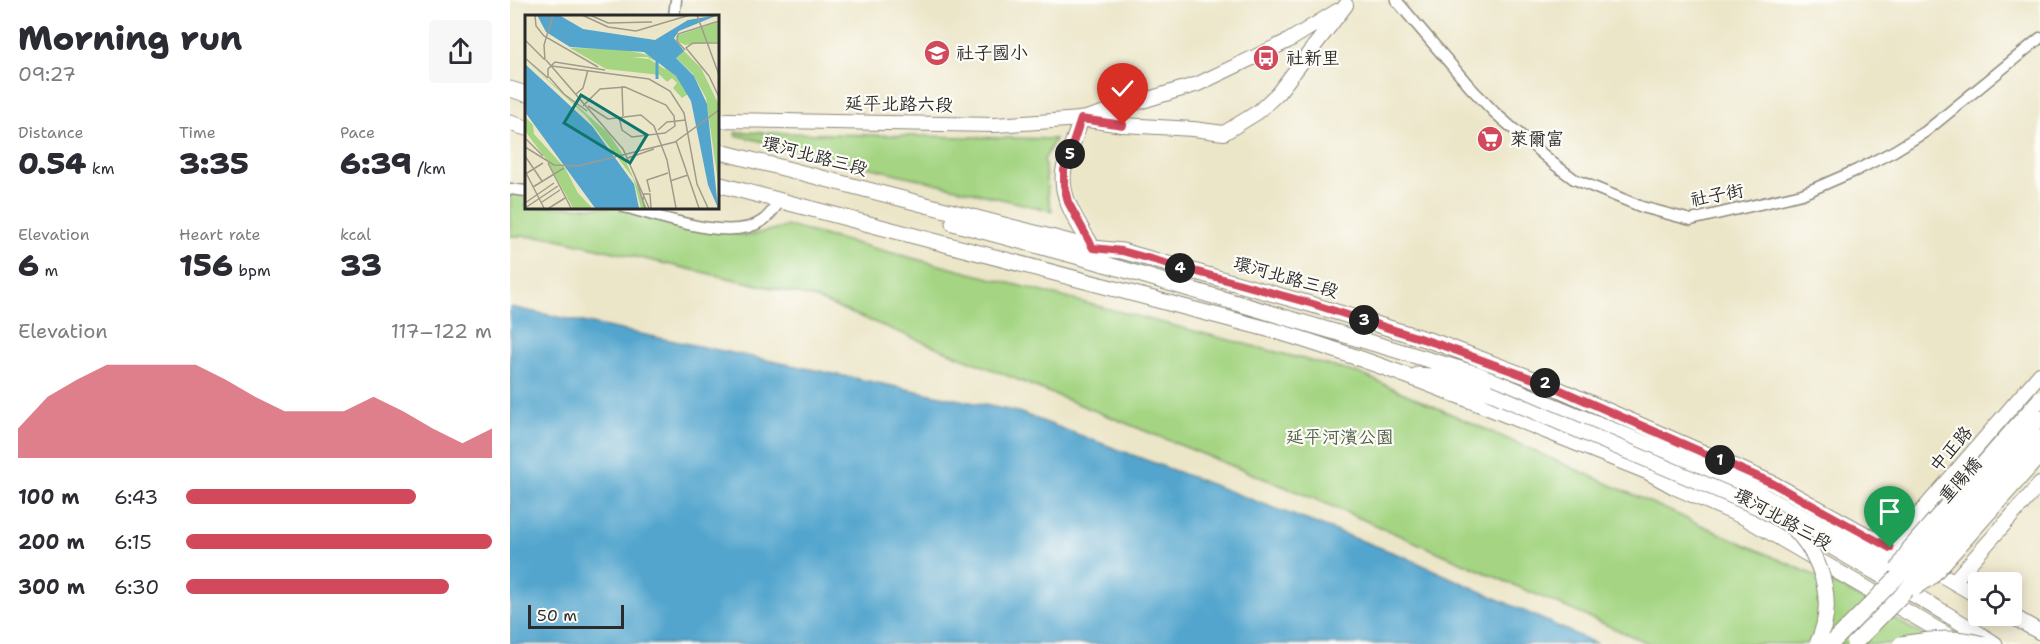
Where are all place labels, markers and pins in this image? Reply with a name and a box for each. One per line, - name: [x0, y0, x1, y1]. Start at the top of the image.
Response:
- school or university icon: 社子國小: [922, 38, 952, 68]
- place label: 社子國小: [956, 41, 1028, 65]
- bus stop icon: 社新里: [1251, 43, 1281, 73]
- place label: 社新里: [1286, 46, 1340, 70]
- pin: [1097, 63, 1148, 125]
- supermarket icon: 萊爾富: [1475, 124, 1505, 154]
- place label: 萊爾富: [1510, 127, 1564, 151]
- pin: 5: [1055, 139, 1085, 169]
- pin: 4: [1165, 253, 1195, 283]
- pin: 3: [1349, 305, 1379, 335]
- pin: 2: [1530, 368, 1560, 398]
- pin: 1: [1705, 445, 1735, 475]
- pin: [1864, 486, 1915, 548]

